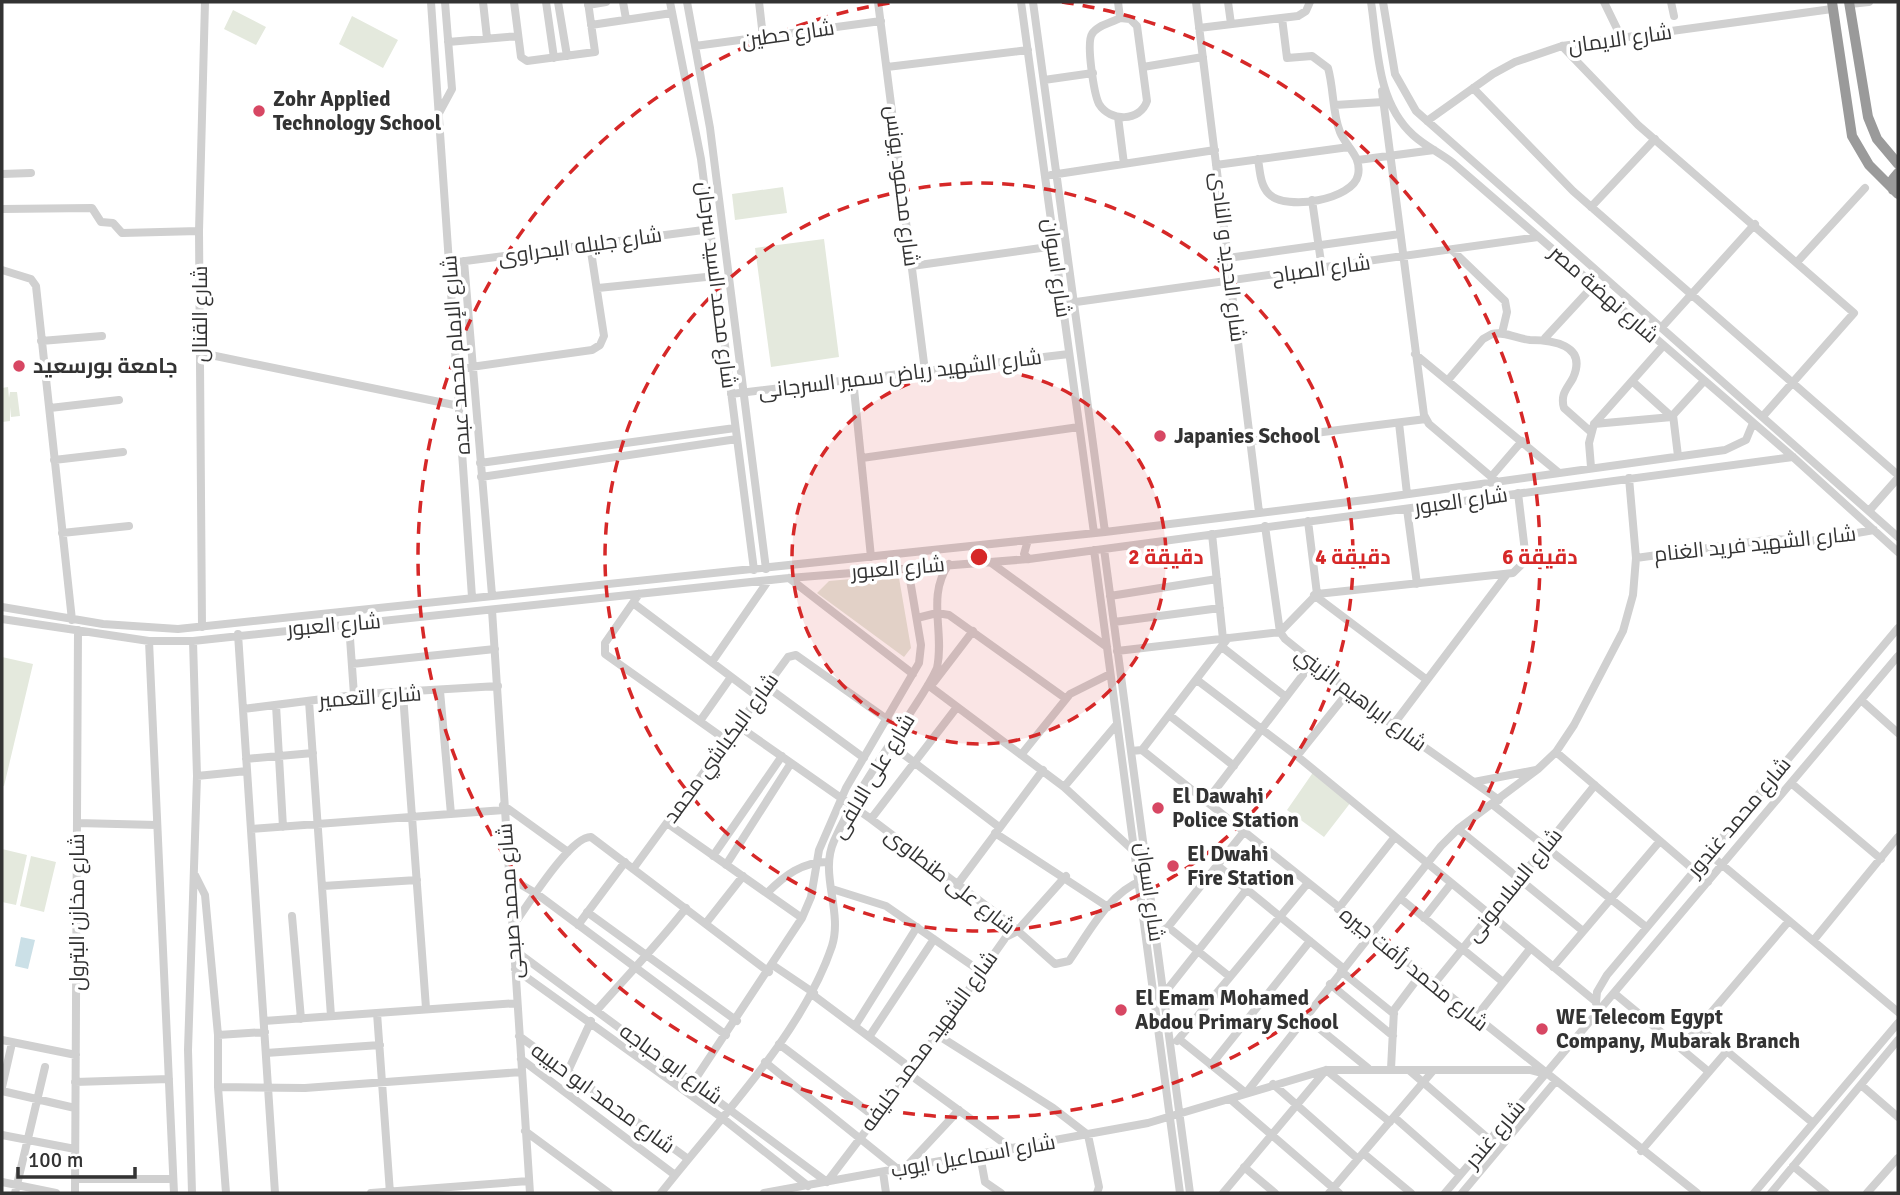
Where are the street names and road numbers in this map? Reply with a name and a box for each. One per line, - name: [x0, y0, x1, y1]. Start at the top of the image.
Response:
- street label: شارع حطين: [740, 15, 836, 54]
- street label: شارع الايمان: [1566, 19, 1674, 60]
- street label: شارع محمود يونس: [878, 104, 925, 268]
- street label: شارع الحديد و النادى: [1204, 171, 1251, 344]
- street label: شارع محمد السيد سرحان: [690, 180, 743, 390]
- street label: شارع اسوان: [1036, 217, 1077, 320]
- street label: شارع جليله البحراوى: [496, 222, 664, 271]
- street label: شارع نهضة مصر: [1543, 239, 1664, 349]
- street label: شارع الصباح: [1270, 249, 1372, 290]
- street label: شارع الإمام محمد عبده: [436, 254, 477, 456]
- street label: شارع القنال: [187, 266, 214, 362]
- street label: شارع الشهيد رياض سمير السرجانى: [757, 344, 1043, 405]
- street label: شارع العبور: [1412, 482, 1509, 522]
- street label: شارع الشهيد فريد الغنام: [1653, 520, 1857, 569]
- street label: شارع العبور: [849, 551, 946, 586]
- street label: شارع العبور: [285, 608, 382, 643]
- street label: شارع ابراهيم الزيني: [1288, 641, 1432, 759]
- street label: شارع البكباشي محمد: [658, 668, 786, 829]
- street label: شارع التعمير: [317, 680, 422, 715]
- street label: شارع على الالفى: [825, 709, 921, 844]
- street label: شارع محمد غندور: [1681, 752, 1797, 884]
- street label: شارع محمد صبحى: [492, 822, 529, 980]
- street label: شارع على طنطاوى: [879, 822, 1020, 941]
- street label: شارع السلامونى: [1460, 823, 1569, 948]
- street label: شارع مخازن البترول: [64, 833, 91, 991]
- street label: شارع اسوان: [1129, 841, 1170, 944]
- street label: شارع محمد رأفت جيره: [1334, 901, 1494, 1038]
- street label: شارع الشهيد محمد خليفه: [855, 946, 1004, 1137]
- street label: شارع ابو حباجه: [614, 1018, 728, 1111]
- street label: شارع محمد ابو حبيبه: [525, 1037, 680, 1160]
- street label: شارع غندر: [1458, 1095, 1532, 1175]
- street label: شارع اسماعيل ايوب: [889, 1129, 1057, 1184]

